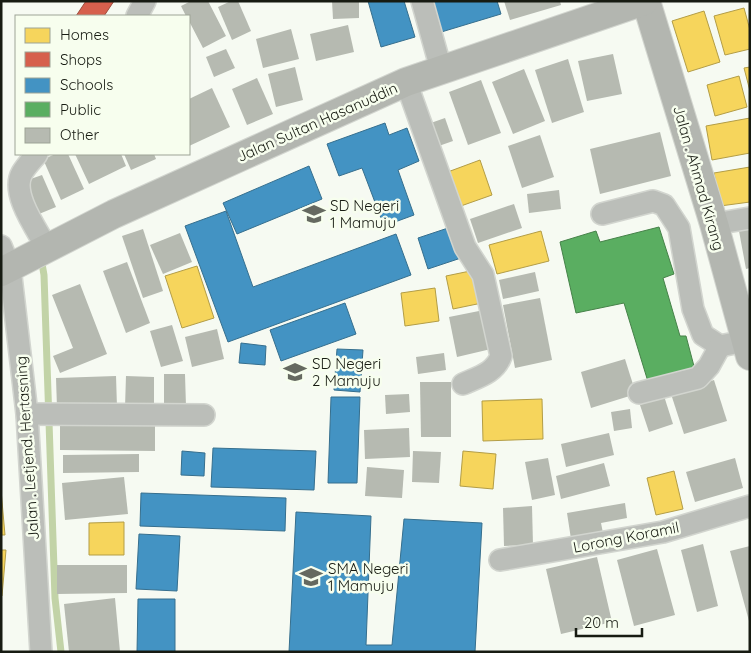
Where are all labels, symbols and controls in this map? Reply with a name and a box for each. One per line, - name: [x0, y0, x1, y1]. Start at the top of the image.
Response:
- legend: [15, 15, 190, 155]
- text: Homes: [60, 25, 109, 44]
- text: Shops: [60, 50, 102, 69]
- text: Schools: [60, 75, 113, 94]
- street label: Jalan Sultan Hasanuddin: [234, 78, 400, 166]
- text: Public: [60, 100, 101, 119]
- street label: Jalan . Ahmad Kirang: [669, 103, 729, 253]
- text: Other: [60, 125, 100, 144]
- place label: SD Negeri 1 Mamuju: [330, 196, 399, 232]
- school or university icon: SD Negeri 1 Mamuju: [301, 201, 327, 227]
- place label: SD Negeri 2 Mamuju: [312, 354, 381, 390]
- street label: Jalan . Letjend. Hertasning: [11, 355, 43, 541]
- school or university icon: SD Negeri 2 Mamuju: [282, 359, 308, 385]
- street label: Lorong Koramil: [571, 517, 681, 557]
- place label: SMA Negeri 1 Mamuju: [328, 559, 408, 595]
- school or university icon: SMA Negeri 1 Mamuju: [298, 564, 324, 590]
- scale bar: [576, 606, 642, 638]
- text: 20 m: [584, 613, 619, 632]

